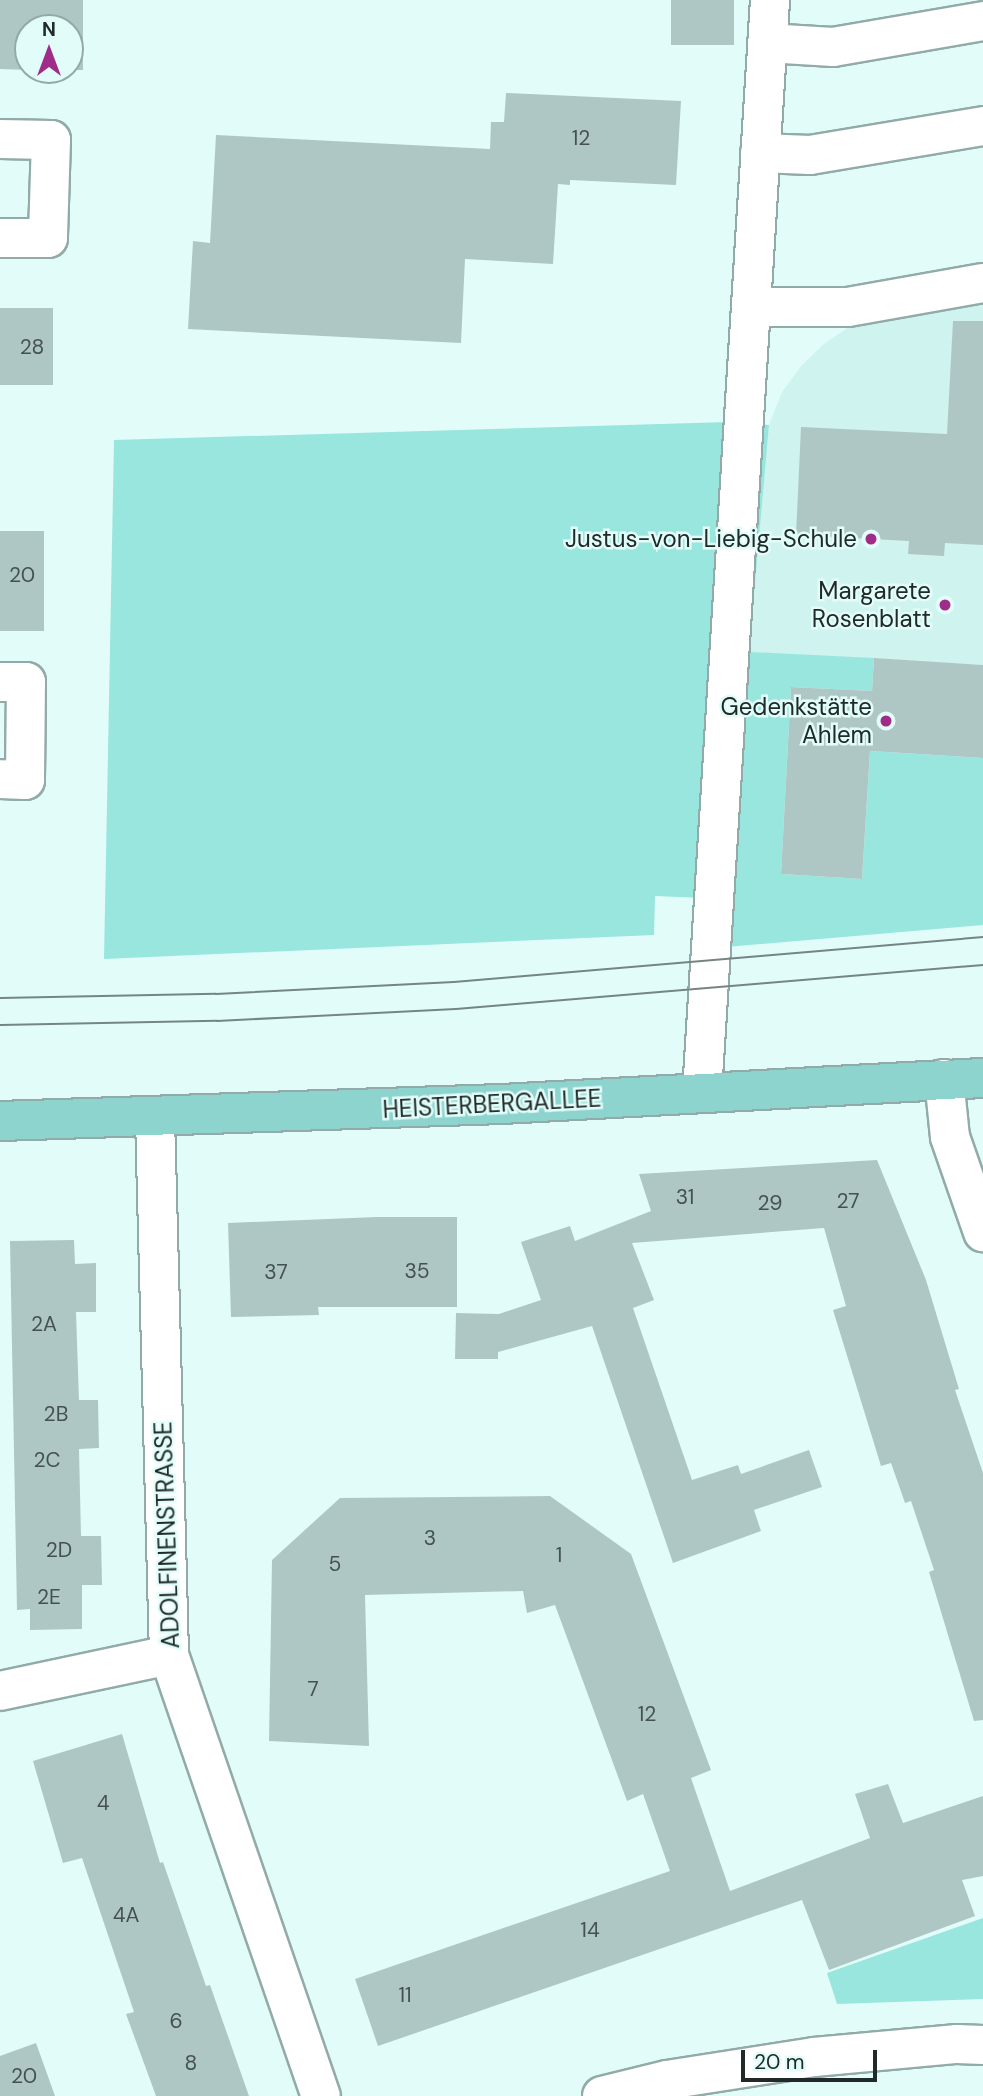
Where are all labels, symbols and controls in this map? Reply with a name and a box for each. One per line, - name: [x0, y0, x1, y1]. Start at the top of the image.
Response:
- north arrow: [14, 14, 84, 84]
- text: N: [42, 17, 56, 42]
- house number: 12: [572, 125, 590, 151]
- house number: 28: [20, 334, 44, 360]
- place label: Justus-von-Liebig-Schule: [565, 525, 857, 553]
- marker: Justus-von-Liebig-Schule: [863, 531, 879, 547]
- house number: 20: [9, 562, 35, 588]
- place label: Margarete Rosenblatt: [812, 577, 931, 633]
- marker: Margarete Rosenblatt: [937, 597, 953, 613]
- place label: Gedenkstätte Ahlem: [721, 693, 872, 749]
- marker: Gedenkstätte Ahlem: [878, 713, 894, 729]
- street label: HEISTERBERGALLEE: [382, 1084, 602, 1124]
- house number: 31: [676, 1184, 694, 1210]
- house number: 27: [837, 1188, 859, 1214]
- house number: 29: [757, 1190, 783, 1216]
- house number: 35: [404, 1258, 430, 1284]
- house number: 37: [264, 1259, 288, 1285]
- house number: 2A: [31, 1311, 57, 1337]
- house number: 2B: [44, 1401, 68, 1427]
- street label: ADOLFINENSTRASSE: [149, 1421, 185, 1649]
- house number: 2C: [34, 1447, 60, 1473]
- house number: 3: [424, 1525, 436, 1551]
- house number: 2D: [46, 1537, 72, 1563]
- house number: 1: [556, 1542, 562, 1568]
- house number: 5: [329, 1551, 341, 1577]
- house number: 2E: [37, 1584, 61, 1610]
- house number: 7: [307, 1676, 319, 1702]
- house number: 12: [638, 1701, 656, 1727]
- house number: 4: [97, 1790, 109, 1816]
- house number: 4A: [113, 1902, 139, 1928]
- house number: 14: [580, 1917, 600, 1943]
- house number: 11: [398, 1982, 412, 2008]
- house number: 6: [169, 2008, 183, 2034]
- scale bar: [745, 2036, 881, 2080]
- text: 20 m: [754, 2048, 805, 2076]
- house number: 8: [185, 2050, 197, 2076]
- house number: 20: [11, 2063, 37, 2089]

